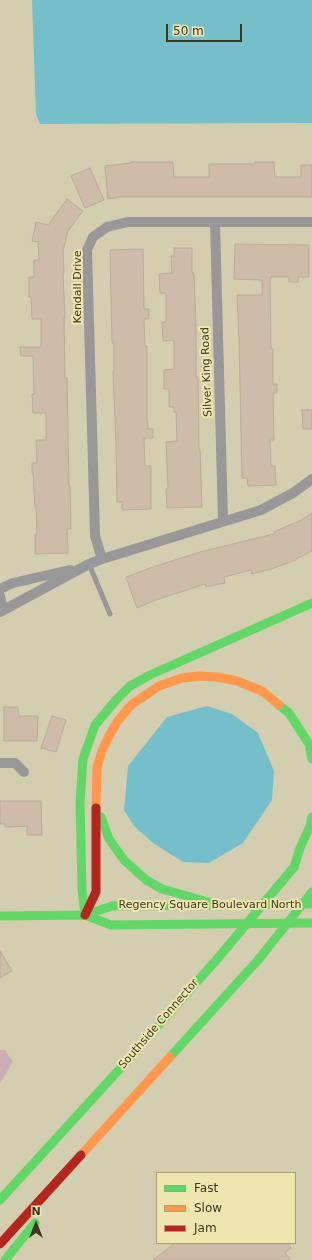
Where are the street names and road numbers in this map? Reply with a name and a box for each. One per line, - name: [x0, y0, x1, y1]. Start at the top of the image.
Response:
- street label: Kendall Drive: [71, 250, 85, 324]
- street label: Silver King Road: [199, 327, 215, 417]
- street label: Regency Square Boulevard North: [119, 898, 301, 912]
- street label: Southside Connector: [116, 976, 202, 1072]

